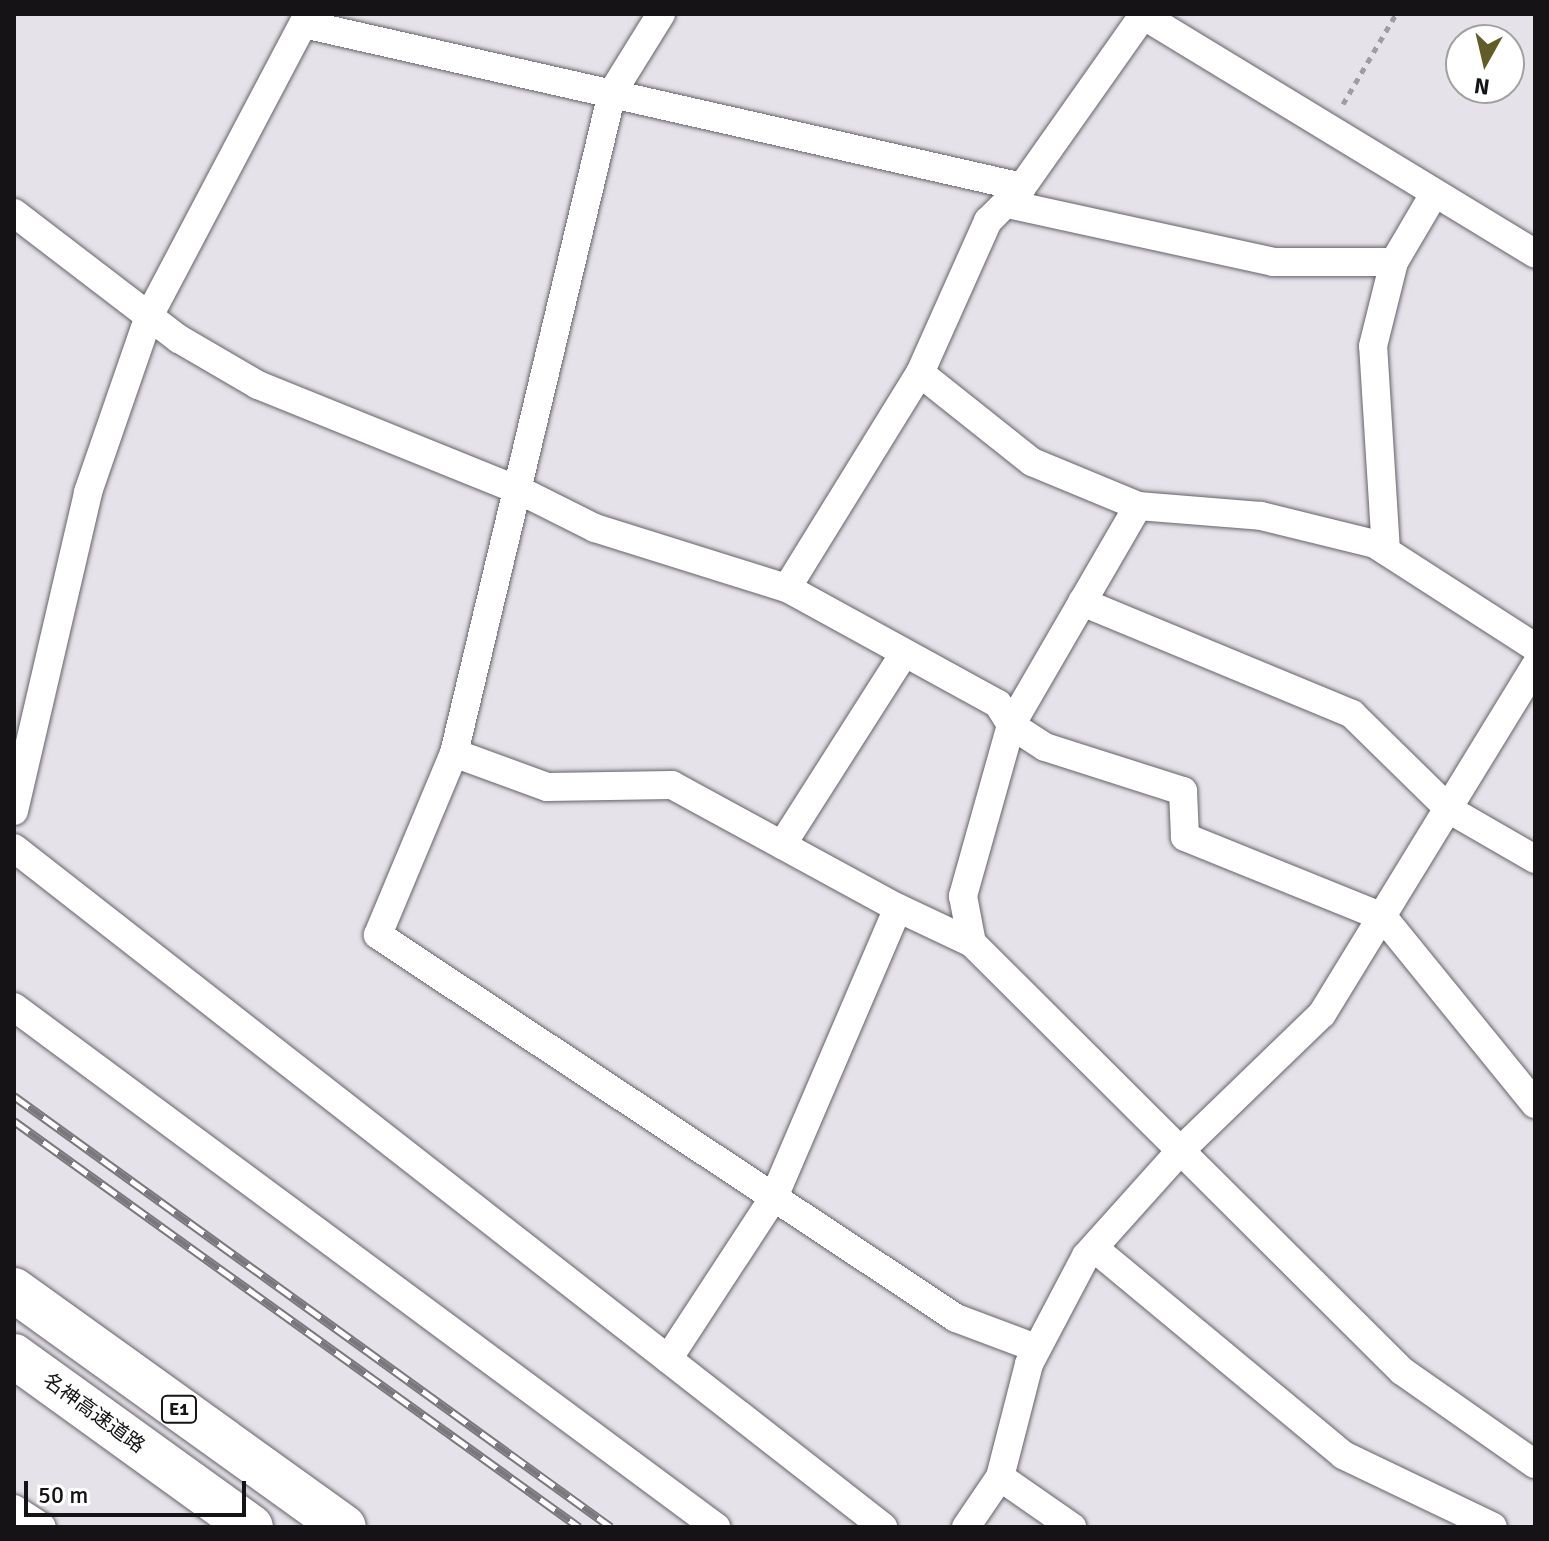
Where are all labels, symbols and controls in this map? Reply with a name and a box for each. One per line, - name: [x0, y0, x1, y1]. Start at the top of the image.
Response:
- north arrow: [1445, 24, 1525, 104]
- text: N: [1472, 72, 1491, 101]
- street label: 名神高速道路: [38, 1368, 150, 1458]
- road number: E1: [159, 1395, 199, 1423]
- scale bar: [28, 1465, 250, 1515]
- text: 50 m: [38, 1480, 88, 1510]

